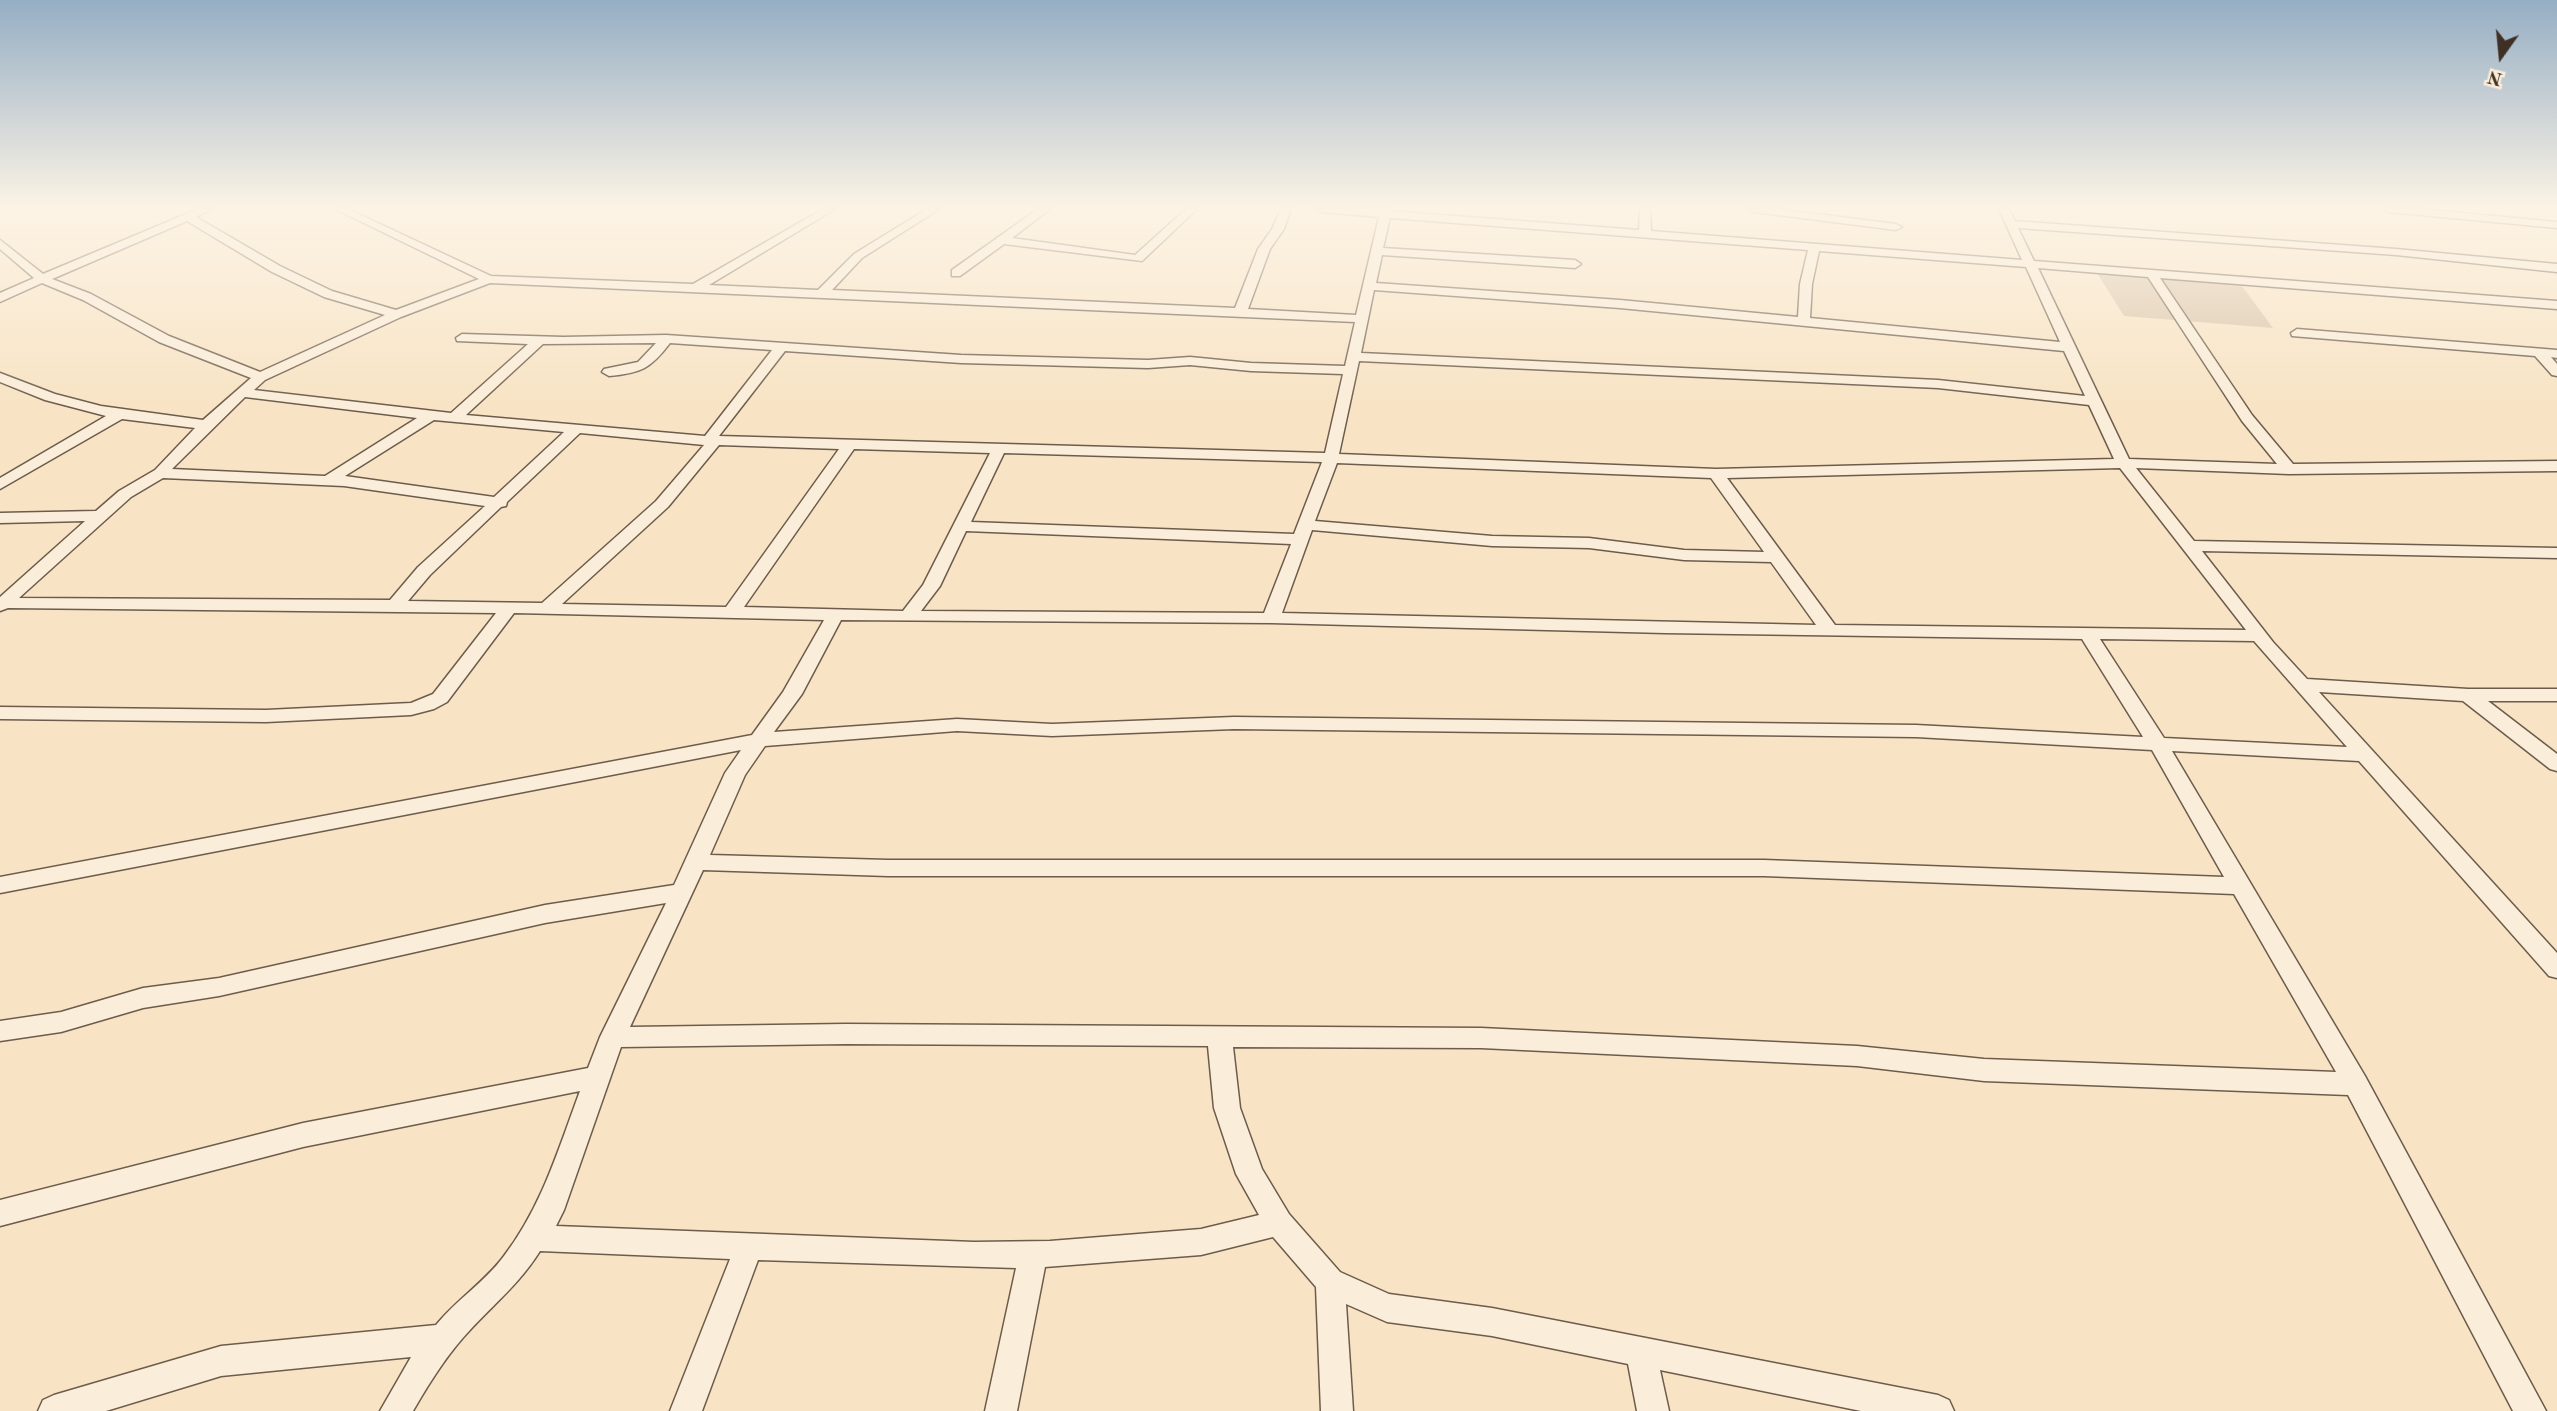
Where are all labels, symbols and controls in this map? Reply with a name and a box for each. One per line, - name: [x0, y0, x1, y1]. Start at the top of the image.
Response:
- north arrow: [2466, 21, 2536, 91]
- text: N: [2486, 66, 2505, 88]

